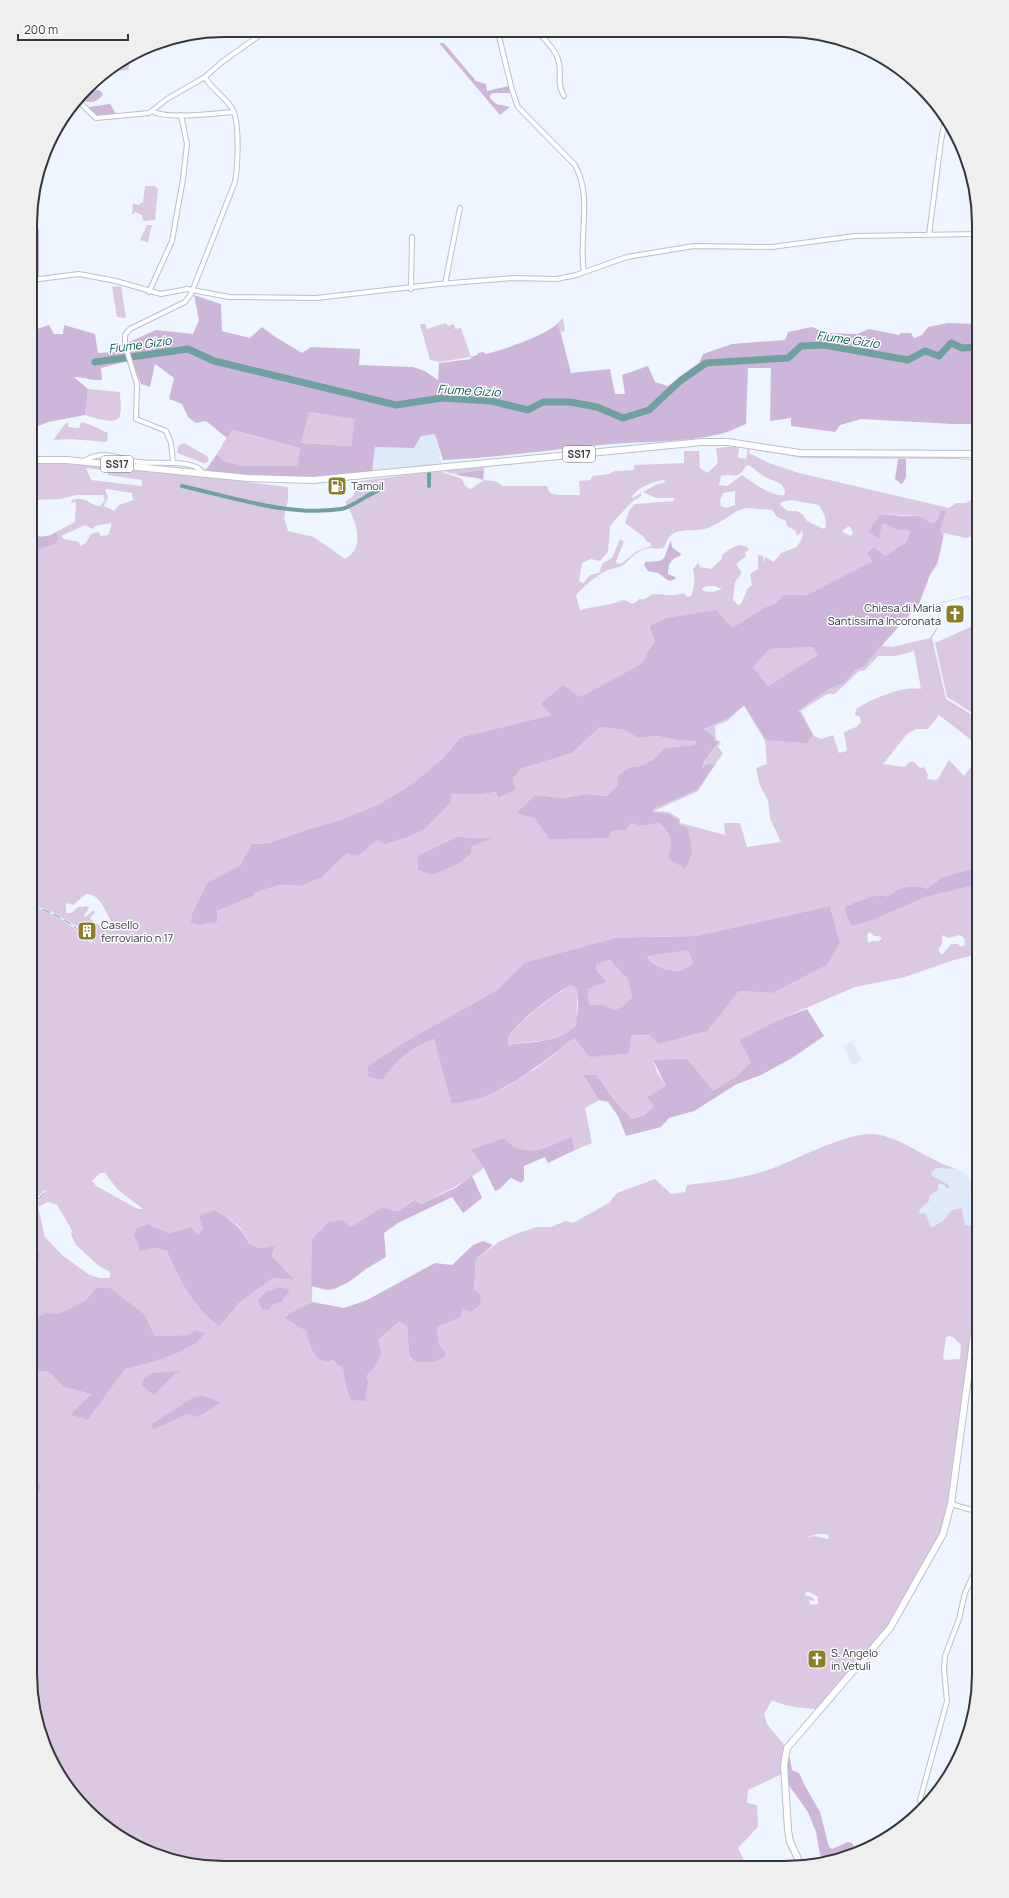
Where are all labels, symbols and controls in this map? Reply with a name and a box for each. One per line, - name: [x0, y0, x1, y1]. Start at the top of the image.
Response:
- scale bar: [18, 16, 128, 42]
- text: 200 m: [24, 21, 58, 38]
- water label: Fiume Gizio: [816, 327, 881, 352]
- water label: Fiume Gizio: [108, 332, 173, 357]
- water label: Fiume Gizio: [437, 380, 502, 401]
- road number: SS17: [563, 446, 595, 462]
- road number: SS17: [101, 456, 133, 472]
- fuel station icon: Tamoil: [326, 475, 348, 497]
- place label: Tamoil: [351, 478, 384, 493]
- place label: Chiesa di Maria Santissima Incoronata: [828, 600, 941, 628]
- church icon: Chiesa di Maria Santissima Incoronata: [944, 603, 966, 625]
- place label: Casello ferroviario n 17: [101, 917, 173, 945]
- building icon: Casello ferroviario n 17: [76, 920, 98, 942]
- place label: S. Angelo in Vetuli: [831, 1645, 879, 1673]
- church icon: S. Angelo in Vetuli: [806, 1648, 828, 1670]

